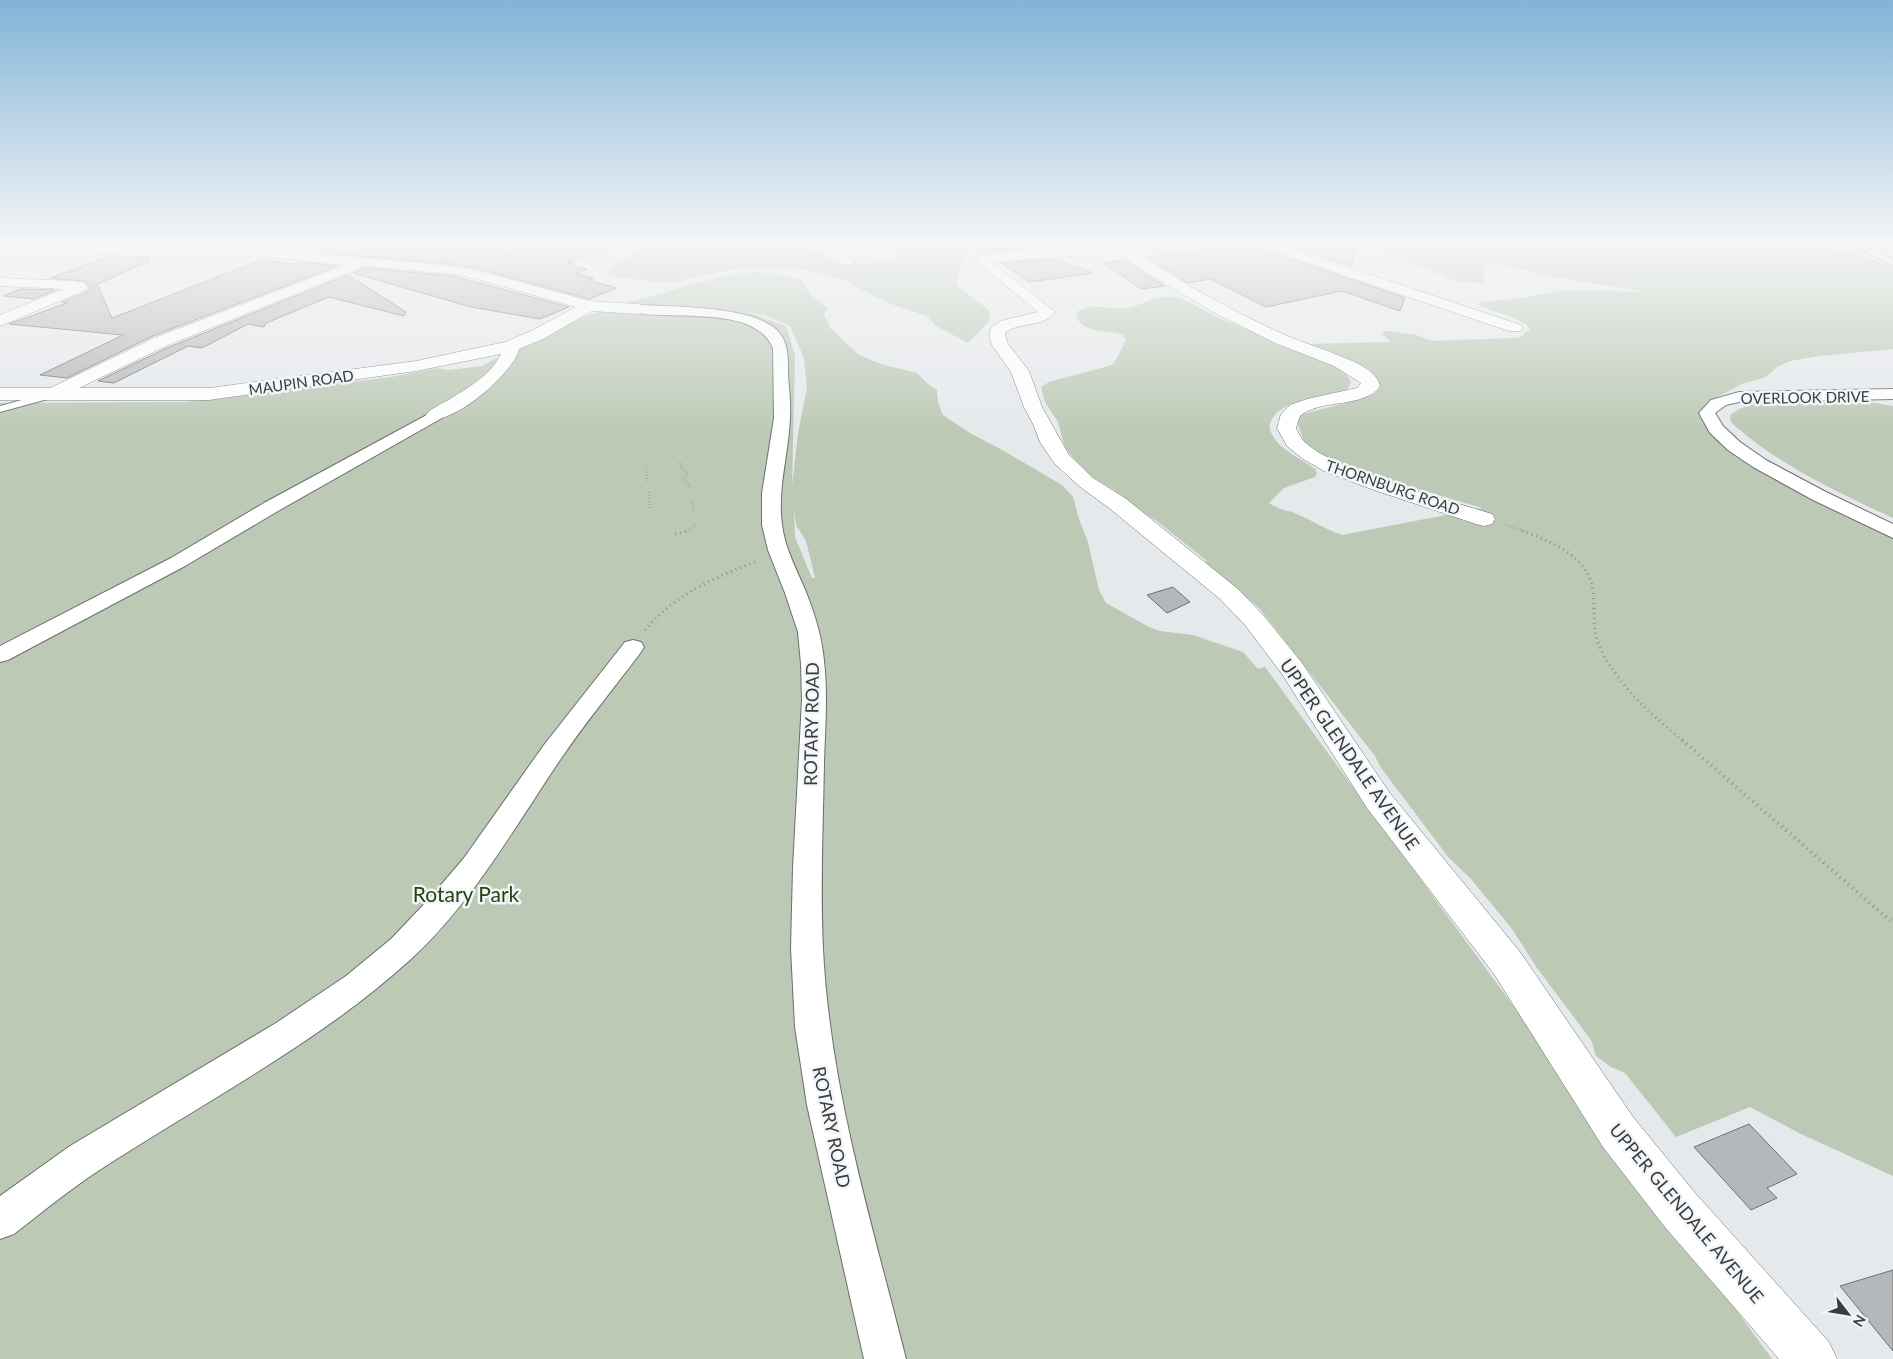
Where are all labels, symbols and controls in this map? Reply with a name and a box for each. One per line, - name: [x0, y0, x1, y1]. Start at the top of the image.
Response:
- street label: MAUPIN ROAD: [247, 366, 355, 398]
- street label: OVERLOOK DRIVE: [1740, 387, 1870, 407]
- street label: THORNBURG ROAD: [1324, 456, 1462, 518]
- street label: UPPER GLENDALE AVENUE: [1276, 654, 1424, 854]
- street label: ROTARY ROAD: [799, 662, 823, 786]
- park label: Rotary Park: [413, 881, 520, 906]
- street label: ROTARY ROAD: [808, 1064, 856, 1190]
- street label: UPPER GLENDALE AVENUE: [1605, 1119, 1769, 1307]
- north arrow: [1823, 1289, 1873, 1339]
- text: N: [1850, 1312, 1870, 1330]

